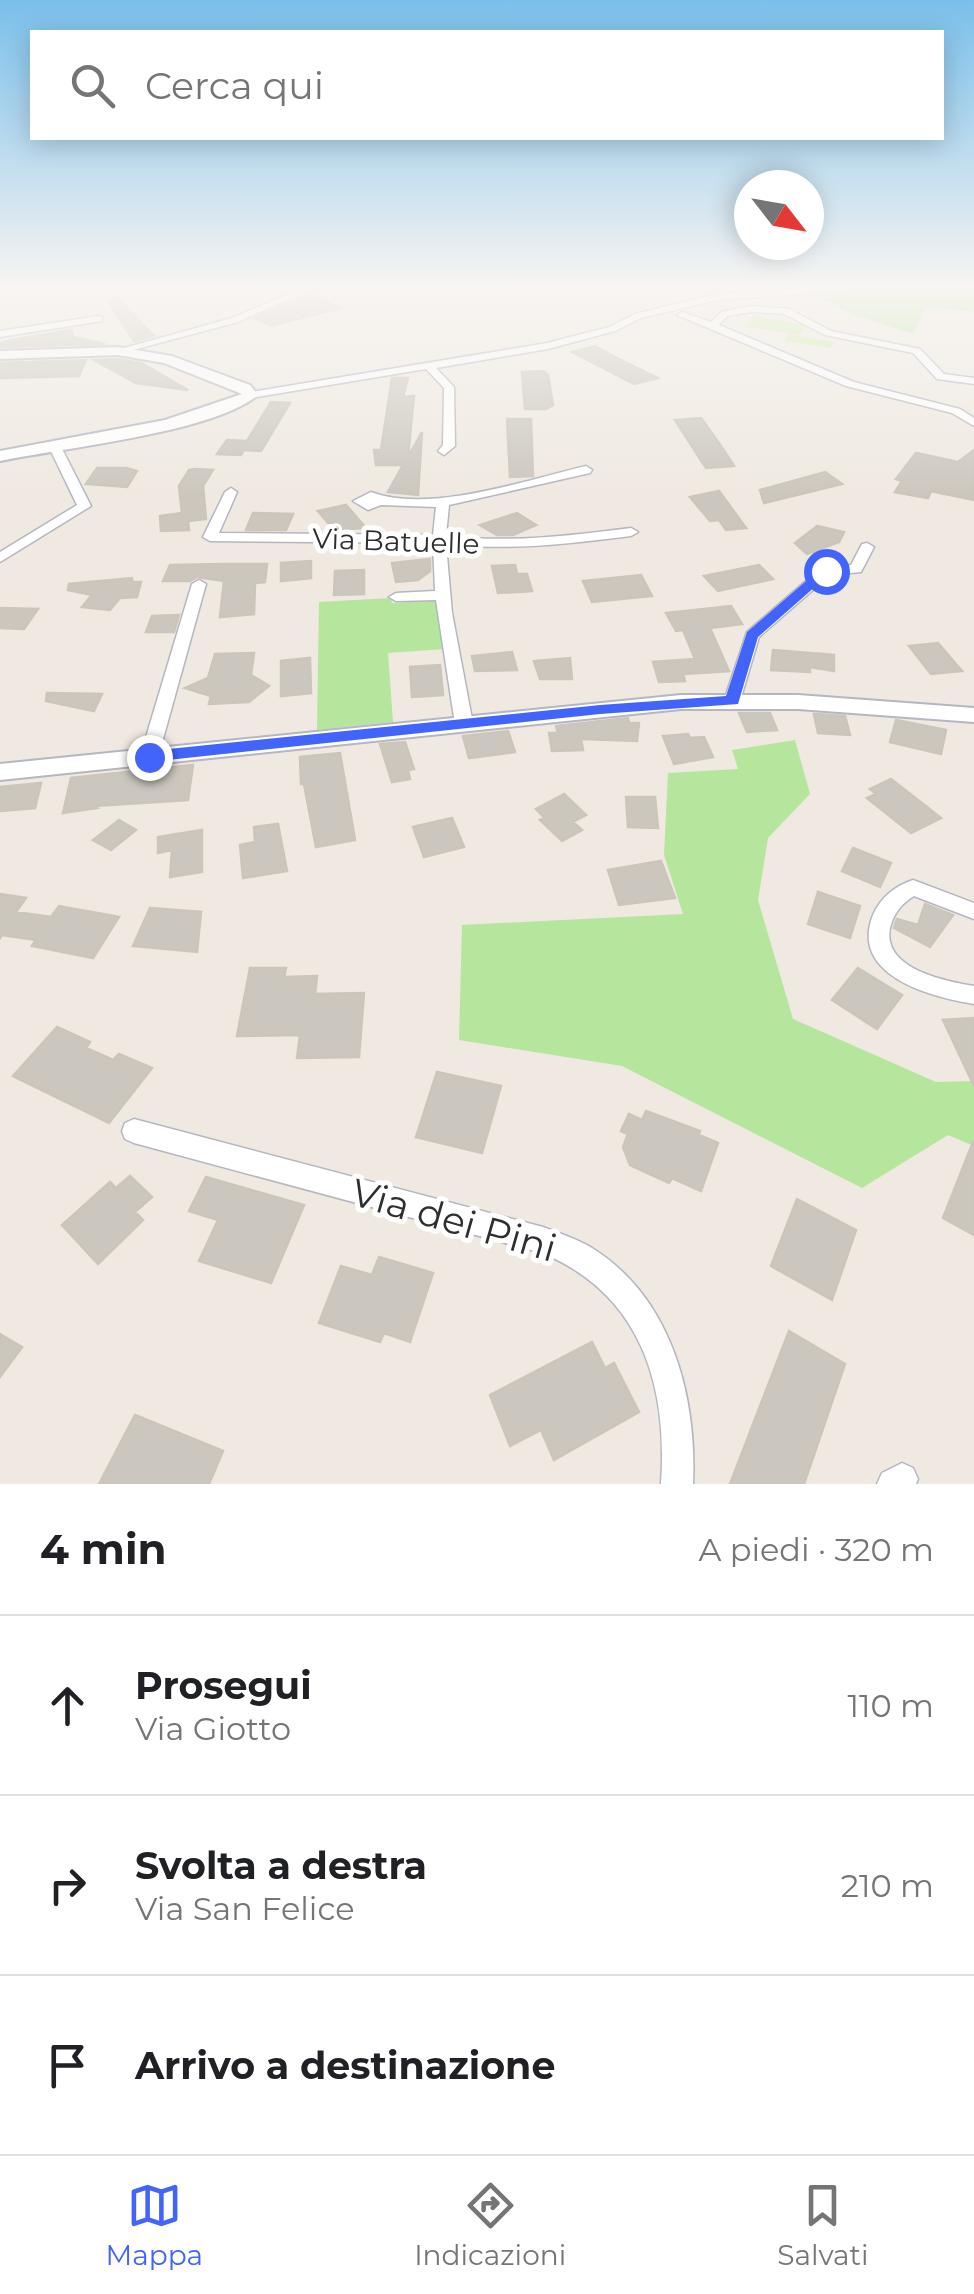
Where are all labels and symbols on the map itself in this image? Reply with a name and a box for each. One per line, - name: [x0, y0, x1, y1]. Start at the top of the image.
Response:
- north arrow: [734, 170, 824, 260]
- street label: Via Batuelle: [312, 521, 480, 561]
- route start: [804, 549, 850, 595]
- route end: [127, 735, 173, 781]
- street label: Via dei Pini: [346, 1168, 562, 1272]

